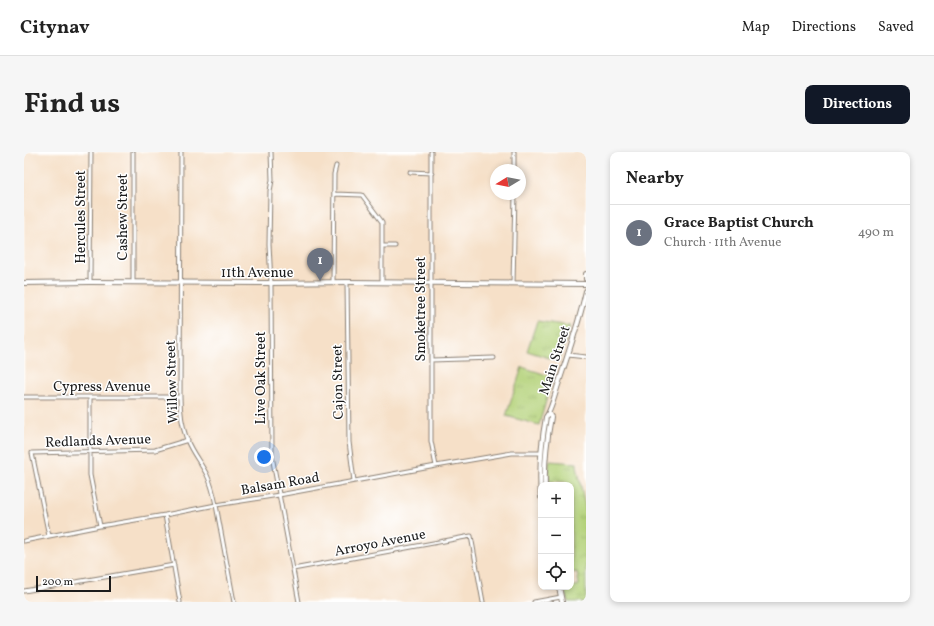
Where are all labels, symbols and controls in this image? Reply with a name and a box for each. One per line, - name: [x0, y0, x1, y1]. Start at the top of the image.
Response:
- text: Citynav: [20, 15, 90, 41]
- text: Map: [742, 18, 770, 37]
- text: Directions: [792, 18, 856, 37]
- text: Saved: [878, 18, 914, 37]
- text: Find us: [24, 85, 120, 124]
- button: Directions: [805, 85, 910, 124]
- north arrow: [490, 164, 526, 200]
- text: Nearby: [626, 167, 684, 190]
- street label: Hercules Street: [72, 170, 91, 264]
- street label: Cashew Street: [114, 173, 133, 260]
- text: Grace Baptist Church: [664, 213, 814, 234]
- text: 1: [636, 224, 642, 242]
- text: 490 m: [858, 224, 894, 242]
- text: Church · 11th Avenue: [664, 234, 782, 252]
- pin: 1: [307, 248, 333, 281]
- street label: Smoketree Street: [412, 256, 431, 362]
- street label: 11th Avenue: [221, 264, 294, 283]
- street label: Main Street: [535, 323, 576, 398]
- street label: Live Oak Street: [252, 331, 271, 425]
- street label: Willow Street: [162, 340, 183, 424]
- street label: Cajon Street: [328, 344, 349, 420]
- street label: Cypress Avenue: [53, 378, 151, 397]
- street label: Redlands Avenue: [45, 430, 152, 453]
- your location: [254, 447, 274, 467]
- street label: Balsam Road: [239, 468, 321, 501]
- map controls: [538, 482, 574, 590]
- button: +: [538, 482, 574, 518]
- button: −: [538, 518, 574, 554]
- street label: Arroyo Avenue: [333, 525, 428, 562]
- button: locate: [538, 554, 574, 590]
- scale bar: [36, 574, 111, 593]
- text: 200 m: [42, 575, 73, 590]

